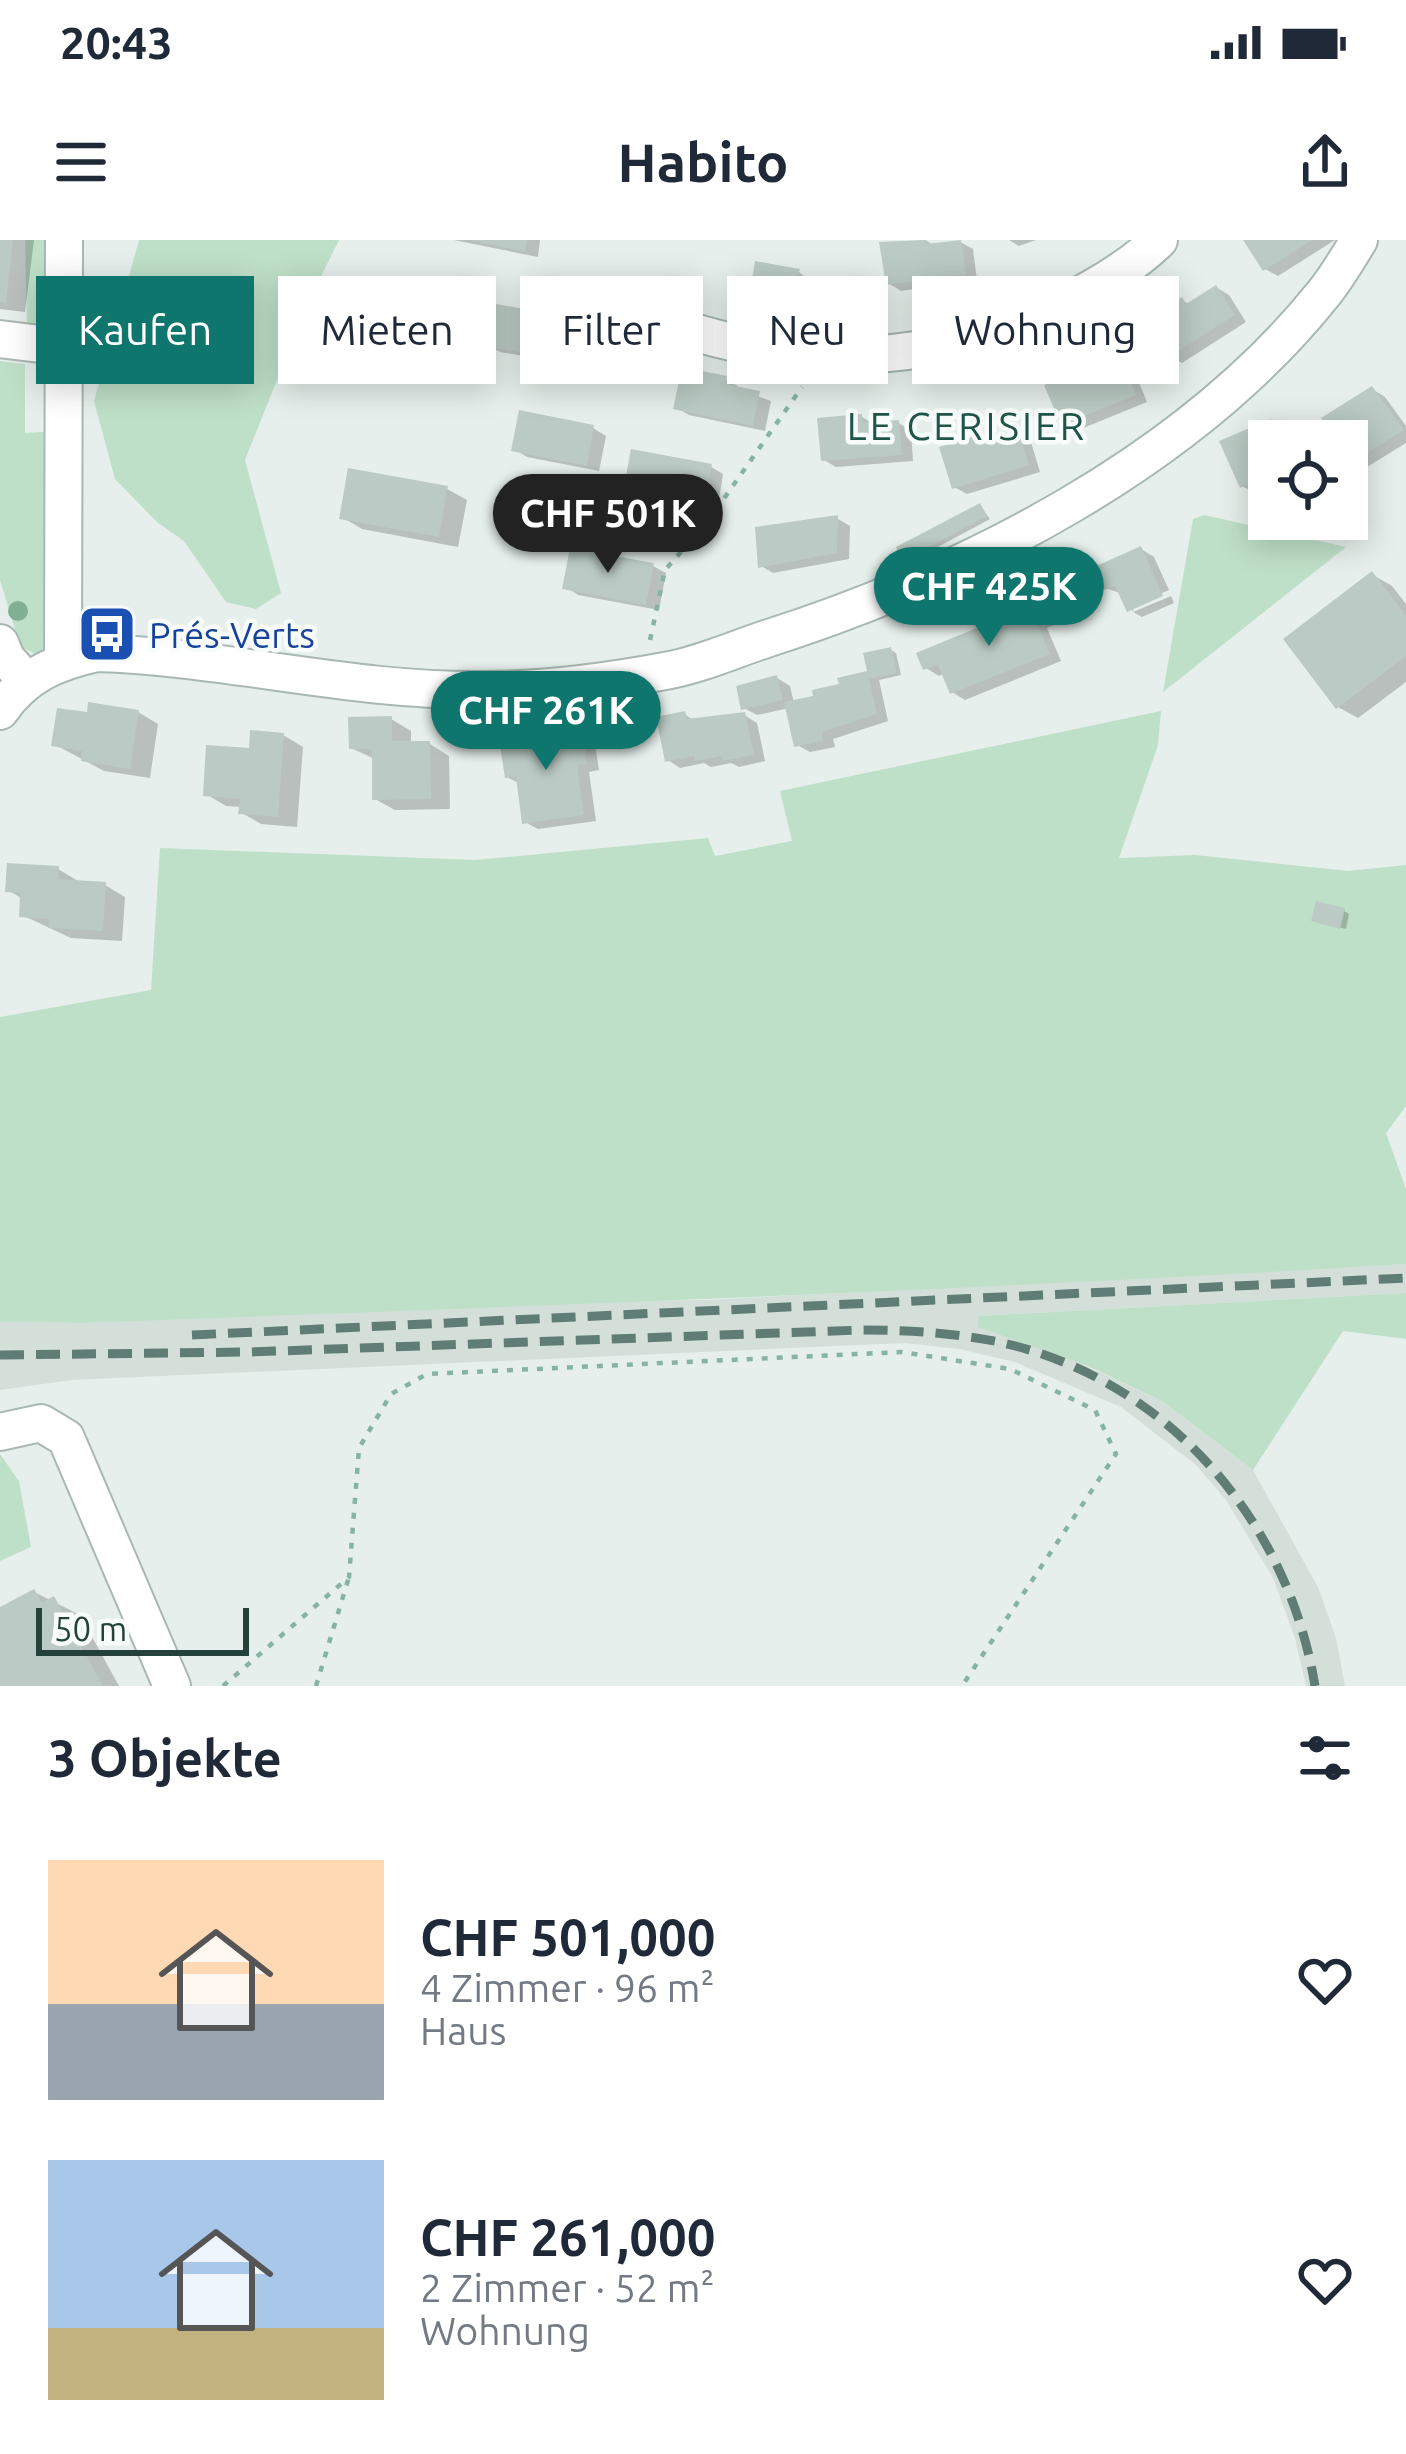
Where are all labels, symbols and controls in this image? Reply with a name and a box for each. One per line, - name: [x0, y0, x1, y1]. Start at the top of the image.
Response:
- text: 20:43: [60, 17, 173, 68]
- icon: menu: [48, 129, 114, 195]
- icon: share: [1292, 129, 1358, 195]
- text: Habito: [618, 132, 788, 192]
- chip: Kaufen: [36, 276, 254, 384]
- chip: Mieten: [278, 276, 496, 384]
- chip: Filter: [520, 276, 703, 384]
- chip: Neu: [727, 276, 888, 384]
- chip: Wohnung: [912, 276, 1179, 384]
- district label: LE CERISIER: [847, 404, 1087, 447]
- map controls: [1248, 420, 1368, 540]
- button: locate: [1248, 420, 1368, 540]
- pin: CHF 501K: [484, 474, 732, 576]
- text: CHF 501K: [520, 491, 696, 534]
- pin: CHF 425K: [865, 547, 1113, 649]
- text: CHF 425K: [901, 564, 1077, 607]
- bus stop icon: Prés-Verts: [76, 603, 138, 665]
- place label: Prés-Verts: [149, 614, 315, 655]
- pin: CHF 261K: [422, 671, 670, 773]
- text: CHF 261K: [458, 688, 634, 731]
- scale bar: [36, 1602, 249, 1655]
- text: 50 m: [54, 1610, 127, 1647]
- icon: filters: [1292, 1725, 1358, 1791]
- text: 3 Objekte: [48, 1729, 282, 1787]
- icon: home: [144, 1908, 288, 2052]
- text: CHF 501,000: [420, 1908, 715, 1966]
- icon: heart: [1292, 1947, 1358, 2013]
- text: 4 Zimmer · 96 m²: [420, 1966, 715, 2009]
- text: Haus: [420, 2009, 506, 2052]
- icon: home: [144, 2208, 288, 2352]
- text: CHF 261,000: [420, 2208, 715, 2266]
- icon: heart: [1292, 2247, 1358, 2313]
- text: 2 Zimmer · 52 m²: [420, 2266, 715, 2309]
- text: Wohnung: [420, 2309, 590, 2352]

